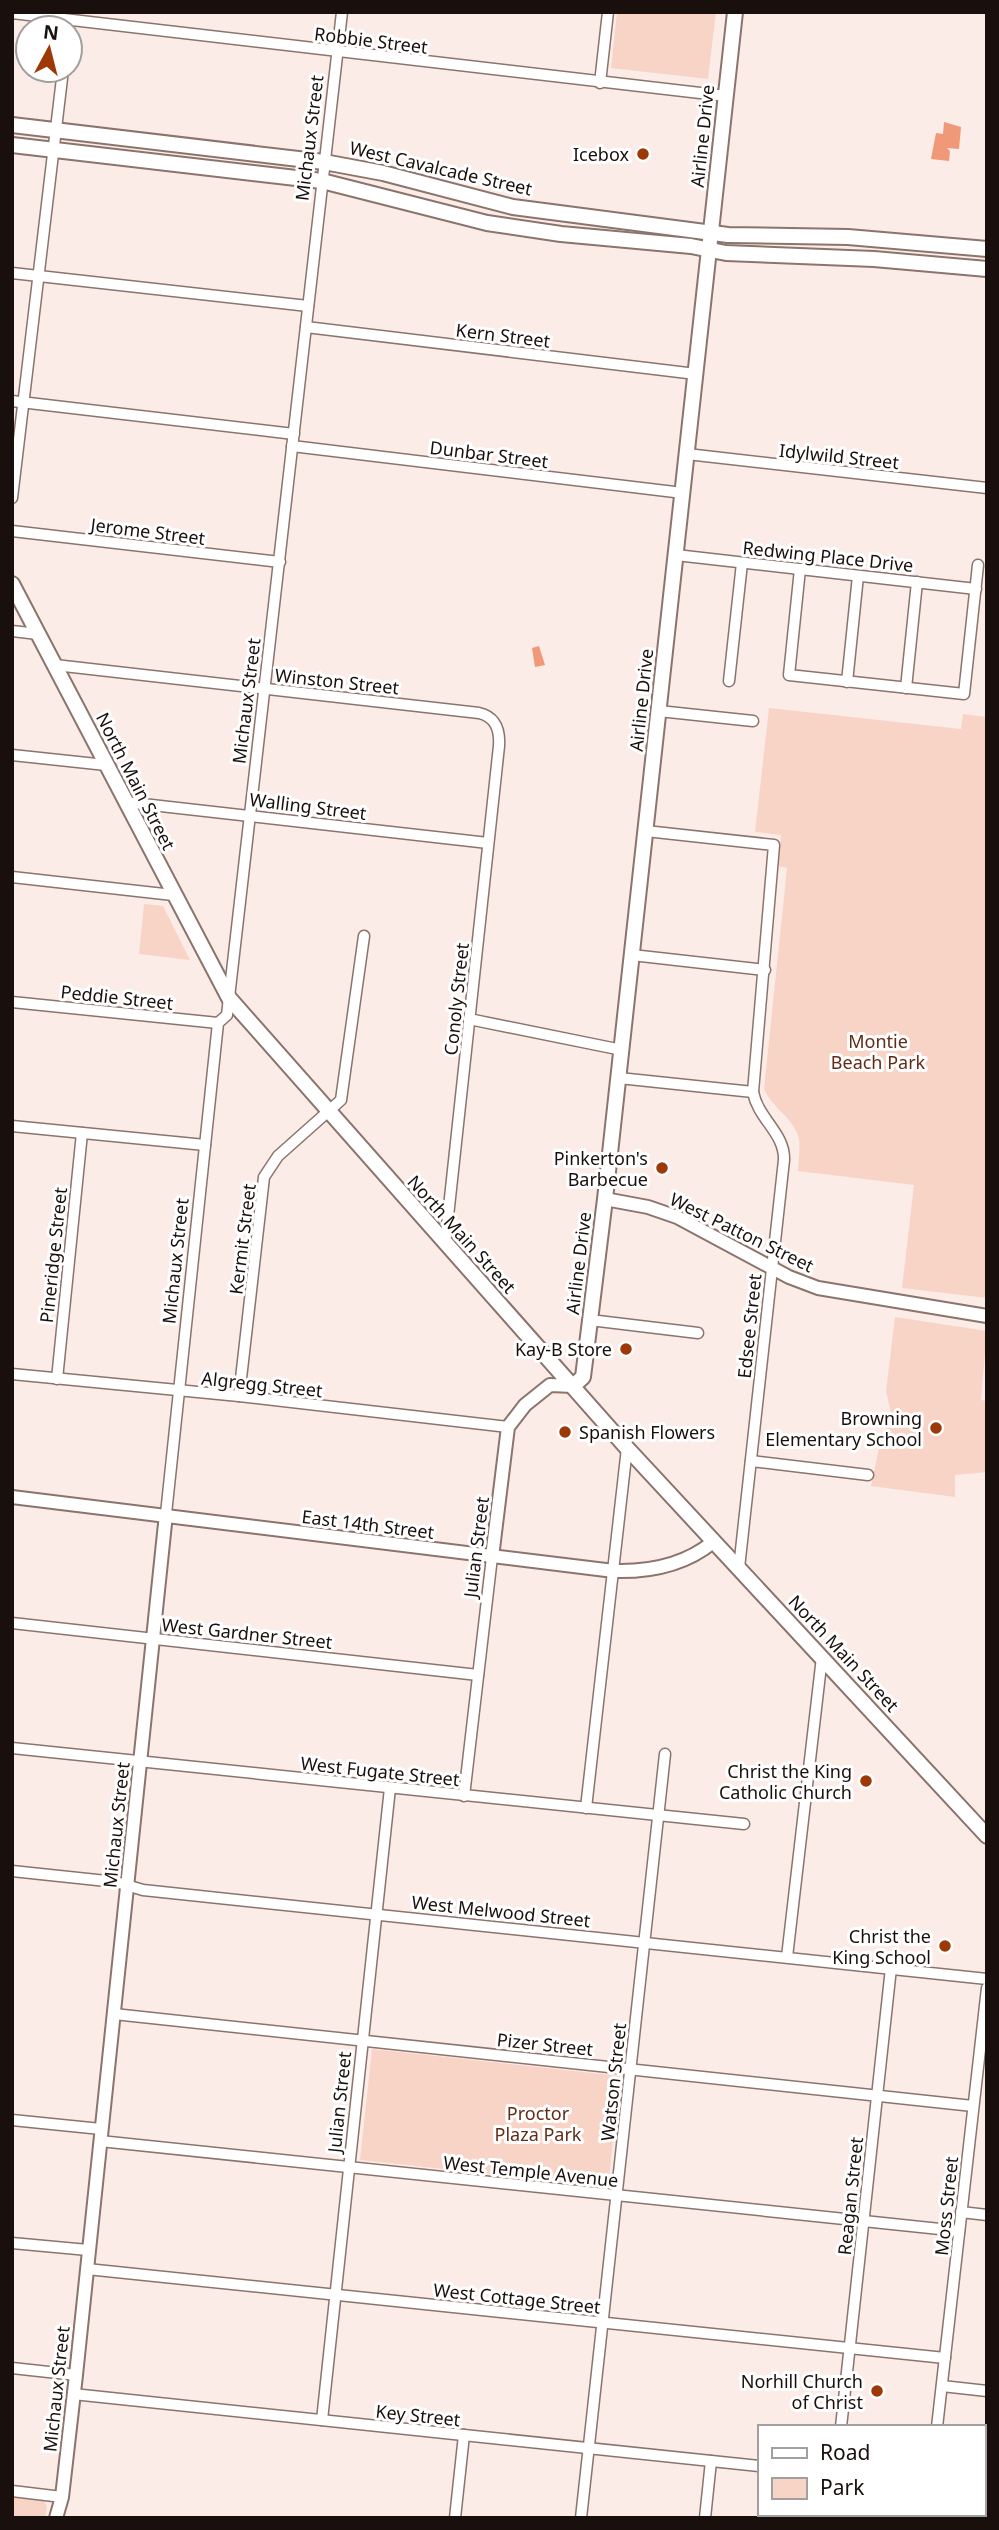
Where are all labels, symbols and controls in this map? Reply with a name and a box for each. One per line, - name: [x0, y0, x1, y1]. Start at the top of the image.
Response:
- north arrow: [14, 14, 84, 84]
- text: N: [42, 18, 60, 46]
- street label: Robbie Street: [313, 21, 430, 59]
- street label: Michaux Street: [289, 73, 329, 202]
- street label: Airline Drive: [685, 83, 719, 189]
- street label: West Cavalcade Street: [347, 135, 535, 201]
- place label: Icebox: [573, 142, 629, 166]
- marker: Icebox: [635, 146, 651, 162]
- street label: Kern Street: [454, 317, 552, 353]
- street label: Dunbar Street: [429, 435, 550, 473]
- street label: Idylwild Street: [778, 438, 901, 474]
- street label: Jerome Street: [88, 512, 207, 550]
- street label: Redwing Place Drive: [741, 535, 915, 577]
- street label: Michaux Street: [226, 636, 266, 765]
- street label: Airline Drive: [624, 647, 658, 753]
- street label: Winston Street: [274, 663, 401, 699]
- street label: North Main Street: [91, 708, 181, 854]
- street label: Walling Street: [248, 787, 368, 825]
- street label: Conoly Street: [438, 941, 474, 1056]
- street label: Peddie Street: [60, 979, 175, 1015]
- park label: Montie Beach Park: [831, 1029, 926, 1074]
- place label: Pinkerton's Barbecue: [554, 1146, 648, 1191]
- marker: Pinkerton's Barbecue: [654, 1160, 670, 1176]
- street label: North Main Street: [402, 1170, 522, 1299]
- street label: Kermit Street: [223, 1182, 261, 1296]
- street label: Pineridge Street: [34, 1186, 72, 1324]
- street label: West Patton Street: [666, 1187, 818, 1277]
- street label: Michaux Street: [156, 1196, 194, 1325]
- street label: Airline Drive: [560, 1210, 596, 1316]
- street label: Edsee Street: [732, 1272, 766, 1379]
- place label: Kay-B Store: [515, 1337, 612, 1361]
- marker: Kay-B Store: [618, 1341, 634, 1357]
- street label: Algregg Street: [200, 1366, 324, 1402]
- place label: Browning Elementary School: [765, 1406, 922, 1451]
- place label: Spanish Flowers: [579, 1420, 715, 1444]
- marker: Browning Elementary School: [928, 1420, 944, 1436]
- marker: Spanish Flowers: [557, 1424, 573, 1440]
- street label: Julian Street: [458, 1495, 494, 1601]
- street label: East 14th Street: [301, 1504, 436, 1544]
- street label: North Main Street: [784, 1589, 905, 1717]
- street label: West Gardner Street: [161, 1612, 334, 1654]
- street label: West Fugate Street: [299, 1751, 461, 1791]
- place label: Christ the King Catholic Church: [719, 1759, 852, 1804]
- street label: Michaux Street: [97, 1760, 135, 1889]
- marker: Christ the King Catholic Church: [858, 1773, 874, 1789]
- street label: West Melwood Street: [411, 1890, 592, 1932]
- place label: Christ the King School: [832, 1924, 931, 1969]
- marker: Christ the King School: [937, 1938, 953, 1954]
- street label: Watson Street: [595, 2021, 631, 2142]
- street label: Pizer Street: [496, 2027, 595, 2061]
- street label: Julian Street: [322, 2050, 356, 2156]
- park label: Proctor Plaza Park: [495, 2101, 582, 2146]
- street label: Reagan Street: [832, 2135, 868, 2256]
- street label: West Temple Avenue: [442, 2150, 620, 2192]
- street label: Moss Street: [929, 2155, 963, 2257]
- street label: West Cottage Street: [432, 2277, 602, 2319]
- street label: Michaux Street: [37, 2324, 75, 2453]
- place label: Norhill Church of Christ: [741, 2369, 863, 2414]
- marker: Norhill Church of Christ: [869, 2383, 885, 2399]
- street label: Key Street: [374, 2399, 462, 2431]
- legend: [758, 2425, 985, 2516]
- text: Road: [820, 2438, 870, 2466]
- text: Park: [820, 2473, 865, 2501]

